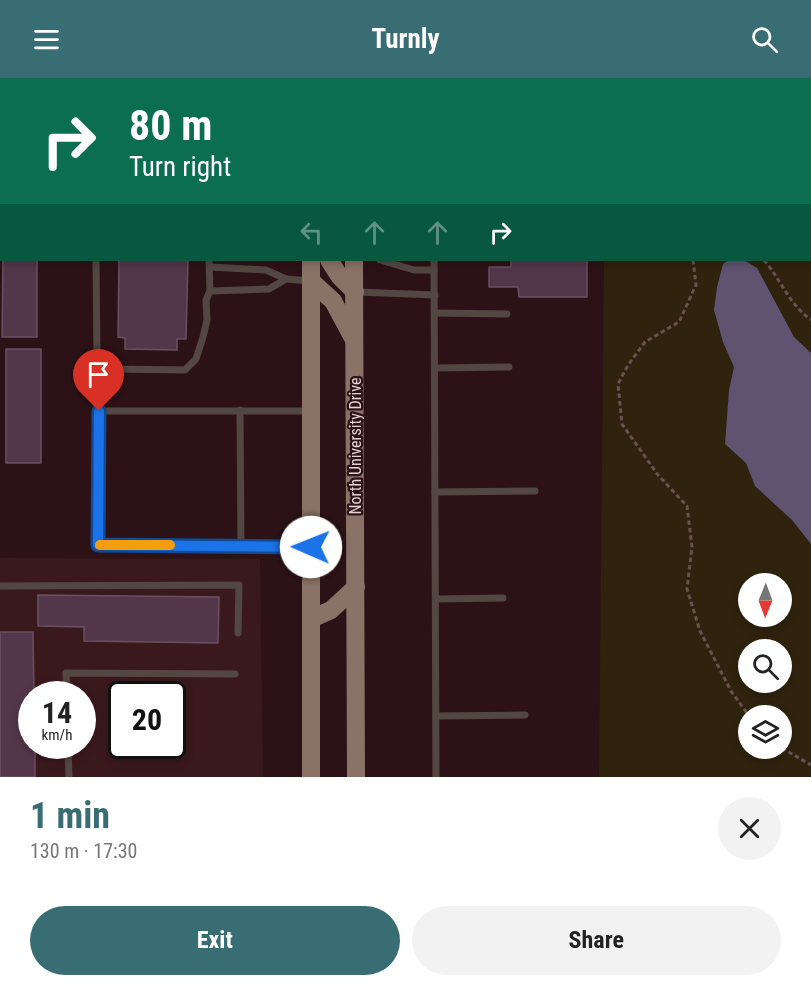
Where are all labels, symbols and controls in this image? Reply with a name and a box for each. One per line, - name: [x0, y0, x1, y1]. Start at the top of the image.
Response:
- icon: menu: [30, 23, 63, 56]
- text: Turnly: [371, 23, 440, 55]
- icon: search: [748, 23, 781, 56]
- text: 80 m: [129, 101, 212, 150]
- icon: right: [30, 102, 108, 180]
- text: Turn right: [129, 151, 231, 183]
- icon: left: [295, 216, 328, 249]
- icon: ahead: [358, 216, 391, 249]
- icon: ahead: [421, 216, 454, 249]
- icon: right: [484, 216, 517, 249]
- pin: [73, 349, 124, 411]
- icon: arrive: [82, 358, 115, 391]
- street label: North University Drive: [346, 378, 365, 514]
- position arrow: [279, 515, 343, 579]
- north arrow: [738, 573, 792, 627]
- map controls: [738, 573, 792, 759]
- button: search: [738, 639, 792, 693]
- speed limit sign: 20: [108, 681, 186, 759]
- text: 14: [42, 695, 72, 730]
- button: layers: [738, 705, 792, 759]
- text: km/h: [42, 726, 72, 744]
- text: 1 min: [30, 795, 110, 837]
- button: close: [718, 797, 781, 860]
- text: 130 m · 17:30: [30, 839, 137, 863]
- button: Exit: [30, 906, 400, 975]
- button: Share: [412, 906, 781, 975]

